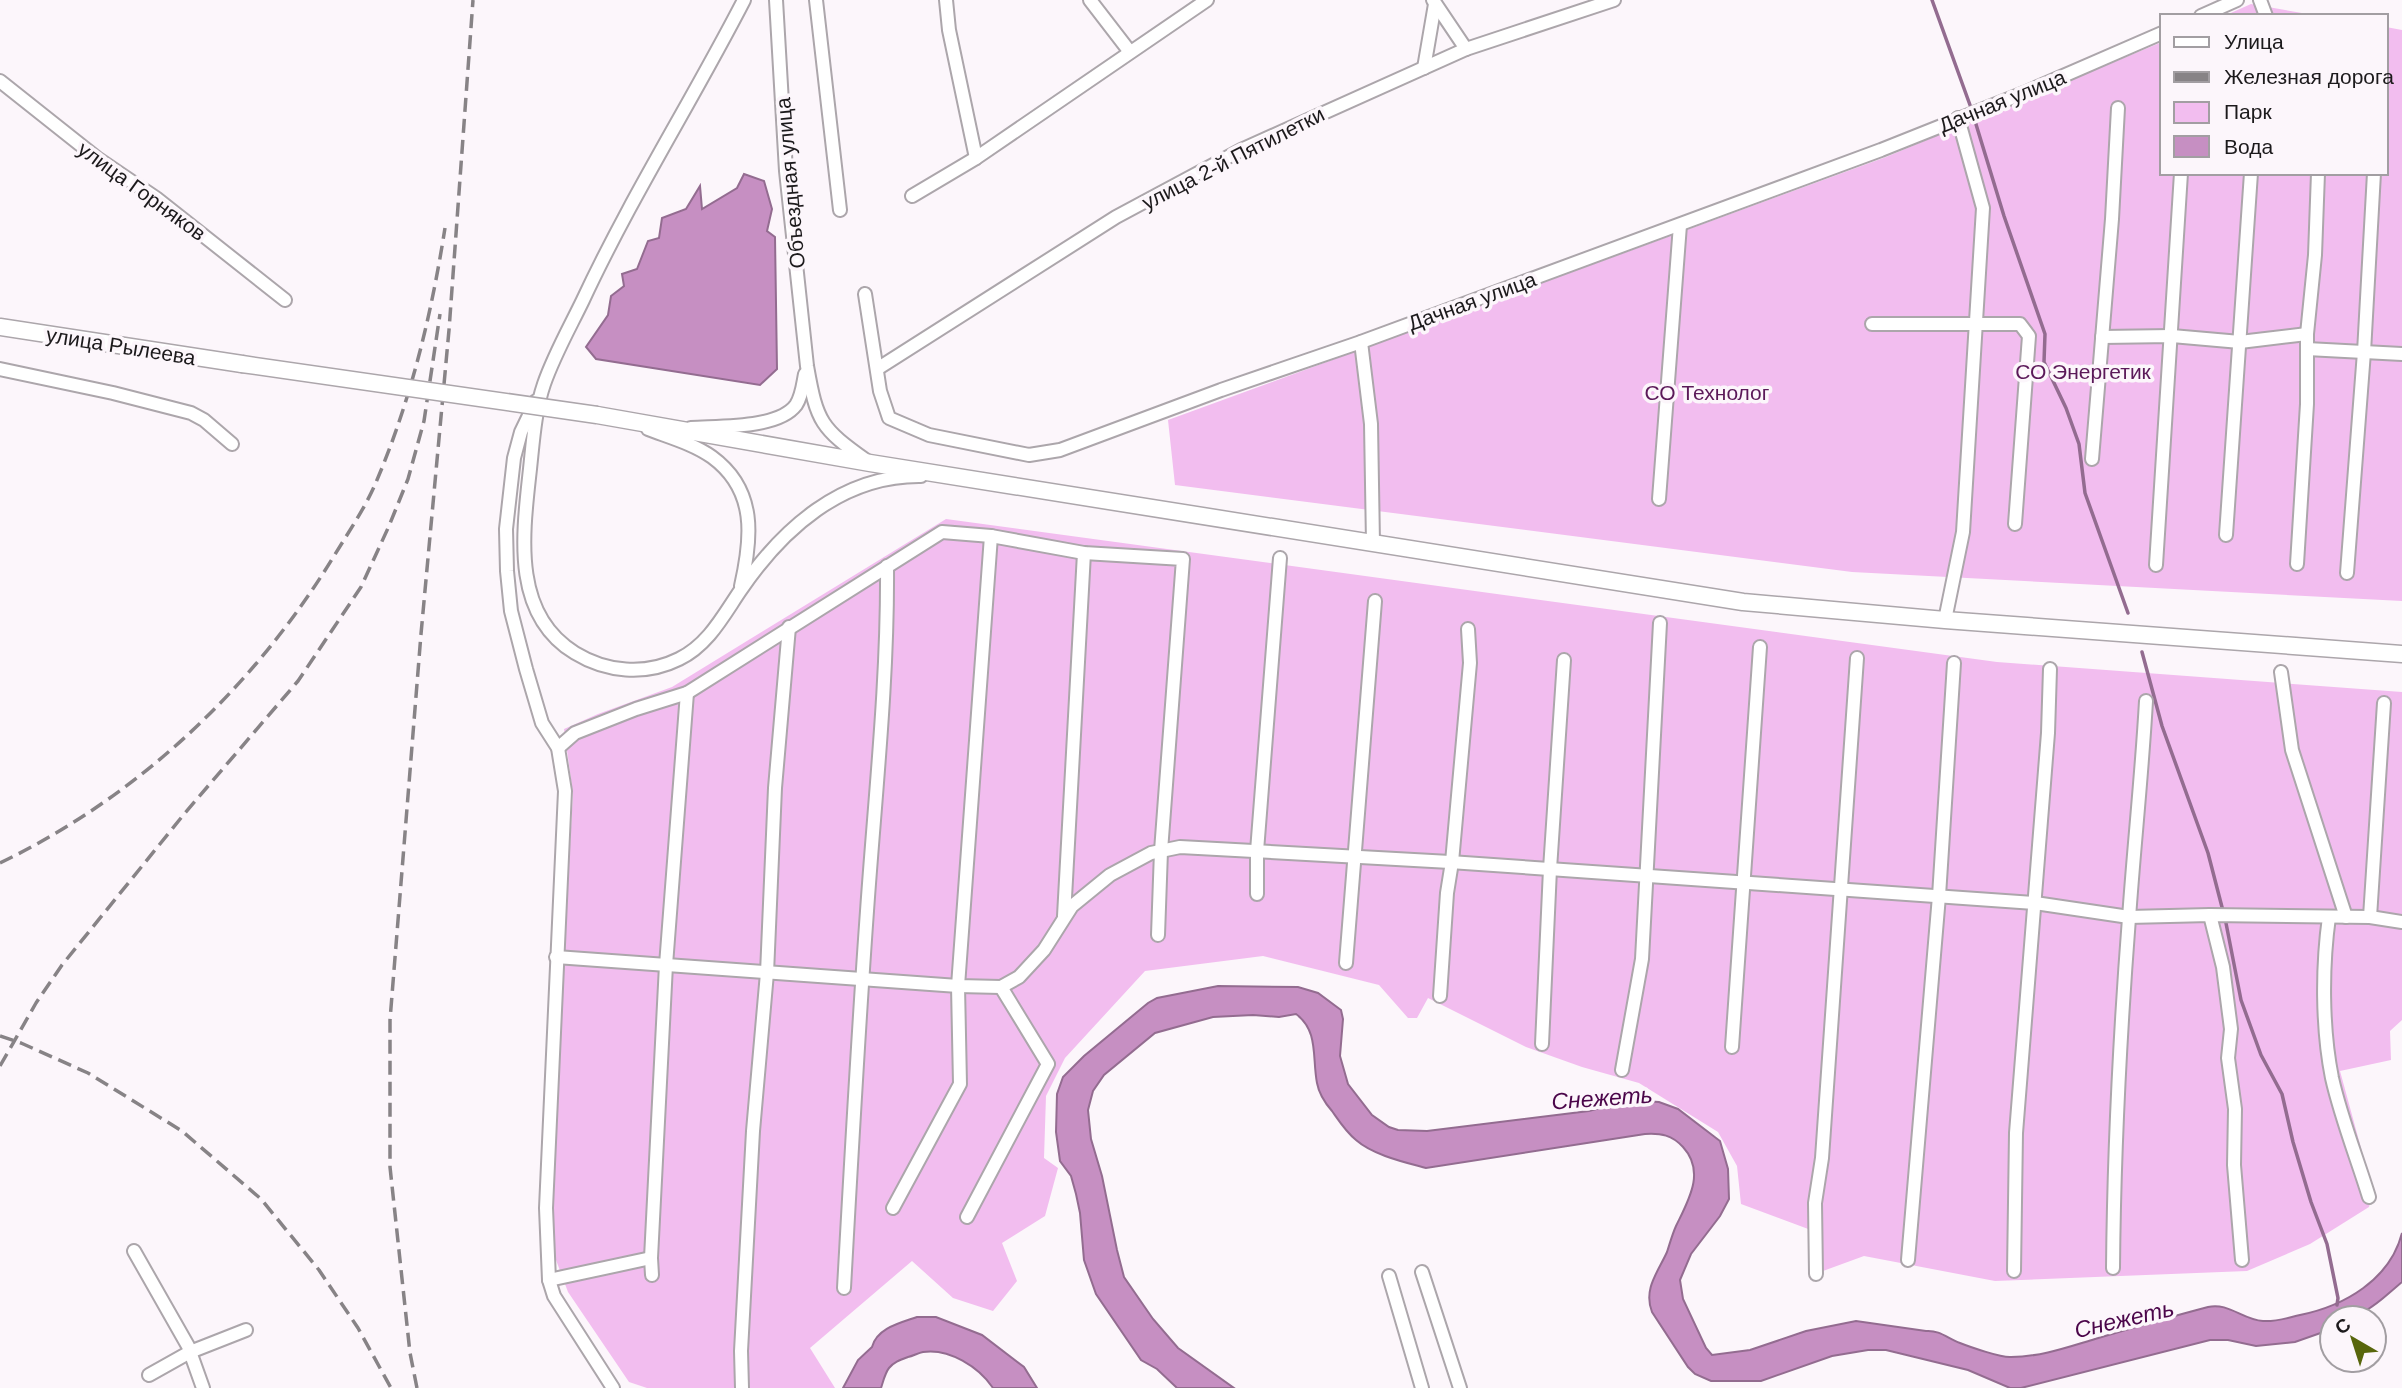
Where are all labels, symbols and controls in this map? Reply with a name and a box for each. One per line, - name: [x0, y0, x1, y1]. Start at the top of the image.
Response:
- legend: [2160, 14, 2388, 175]
- text: Улица: [2224, 30, 2284, 53]
- street label: Дачная улица: [1935, 65, 2069, 137]
- text: Железная дорога: [2224, 65, 2394, 88]
- street label: Объездная улица: [771, 96, 809, 269]
- text: Парк: [2224, 100, 2272, 123]
- street label: улица 2-й Пятилетки: [1138, 102, 1328, 214]
- text: Вода: [2224, 135, 2273, 158]
- street label: улица Горняков: [74, 137, 210, 245]
- street label: Дачная улица: [1405, 267, 1539, 335]
- street label: улица Рылеева: [45, 323, 198, 369]
- park label: СО Энергетик: [2015, 360, 2152, 383]
- park label: СО Технолог: [1645, 381, 1770, 404]
- water label: Снежеть: [1551, 1081, 1653, 1115]
- water label: Снежеть: [2072, 1295, 2176, 1343]
- north arrow: [2318, 1304, 2388, 1374]
- text: С: [2331, 1314, 2355, 1339]

